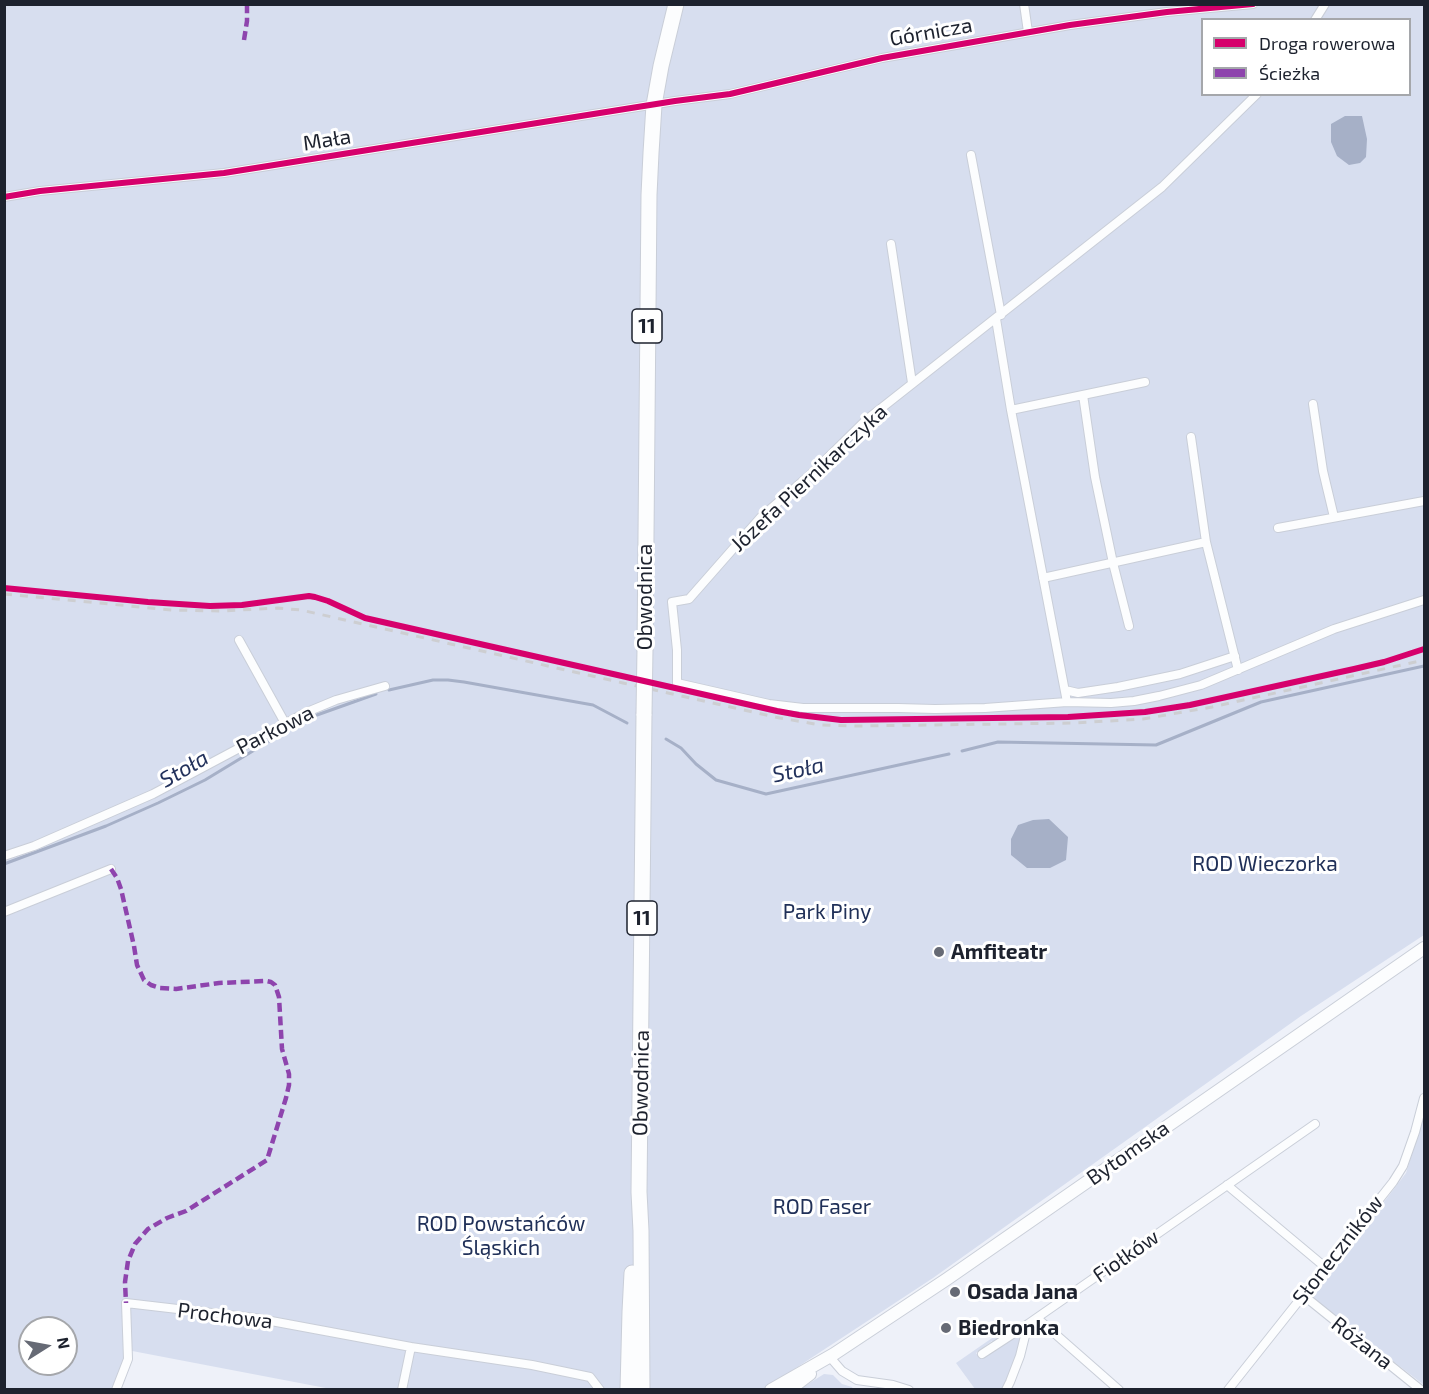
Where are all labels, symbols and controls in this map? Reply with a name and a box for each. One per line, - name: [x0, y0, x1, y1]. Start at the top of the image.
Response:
- street label: Górnicza: [888, 12, 974, 52]
- legend: [1201, 18, 1411, 96]
- text: Droga rowerowa: [1259, 32, 1395, 54]
- text: Ścieżka: [1259, 62, 1320, 84]
- street label: Mała: [301, 124, 353, 156]
- road number: 11: [632, 309, 662, 343]
- street label: Józefa Piernikarczyka: [726, 399, 892, 557]
- street label: Obwodnica: [632, 544, 658, 650]
- street label: Parkowa: [232, 700, 318, 760]
- water label: Stoła: [155, 745, 213, 793]
- water label: Stoła: [770, 752, 826, 788]
- park label: ROD Wieczorka: [1192, 851, 1338, 877]
- park label: Park Piny: [783, 899, 871, 925]
- road number: 11: [627, 901, 657, 935]
- place label: Amfiteatr: [951, 939, 1047, 965]
- marker: Amfiteatr: [932, 945, 946, 959]
- street label: Obwodnica: [627, 1030, 655, 1136]
- street label: Bytomska: [1082, 1115, 1174, 1191]
- street label: Słoneczników: [1287, 1190, 1389, 1310]
- park label: ROD Faser: [773, 1194, 871, 1220]
- park label: ROD Powstańców Śląskich: [417, 1211, 585, 1261]
- street label: Fiołków: [1088, 1224, 1164, 1288]
- place label: Osada Jana: [967, 1279, 1078, 1305]
- marker: Osada Jana: [948, 1285, 962, 1299]
- street label: Prochowa: [176, 1298, 274, 1334]
- street label: Różana: [1326, 1311, 1398, 1375]
- place label: Biedronka: [958, 1315, 1059, 1341]
- north arrow: [18, 1316, 78, 1376]
- marker: Biedronka: [939, 1321, 953, 1335]
- text: N: [54, 1335, 75, 1350]

